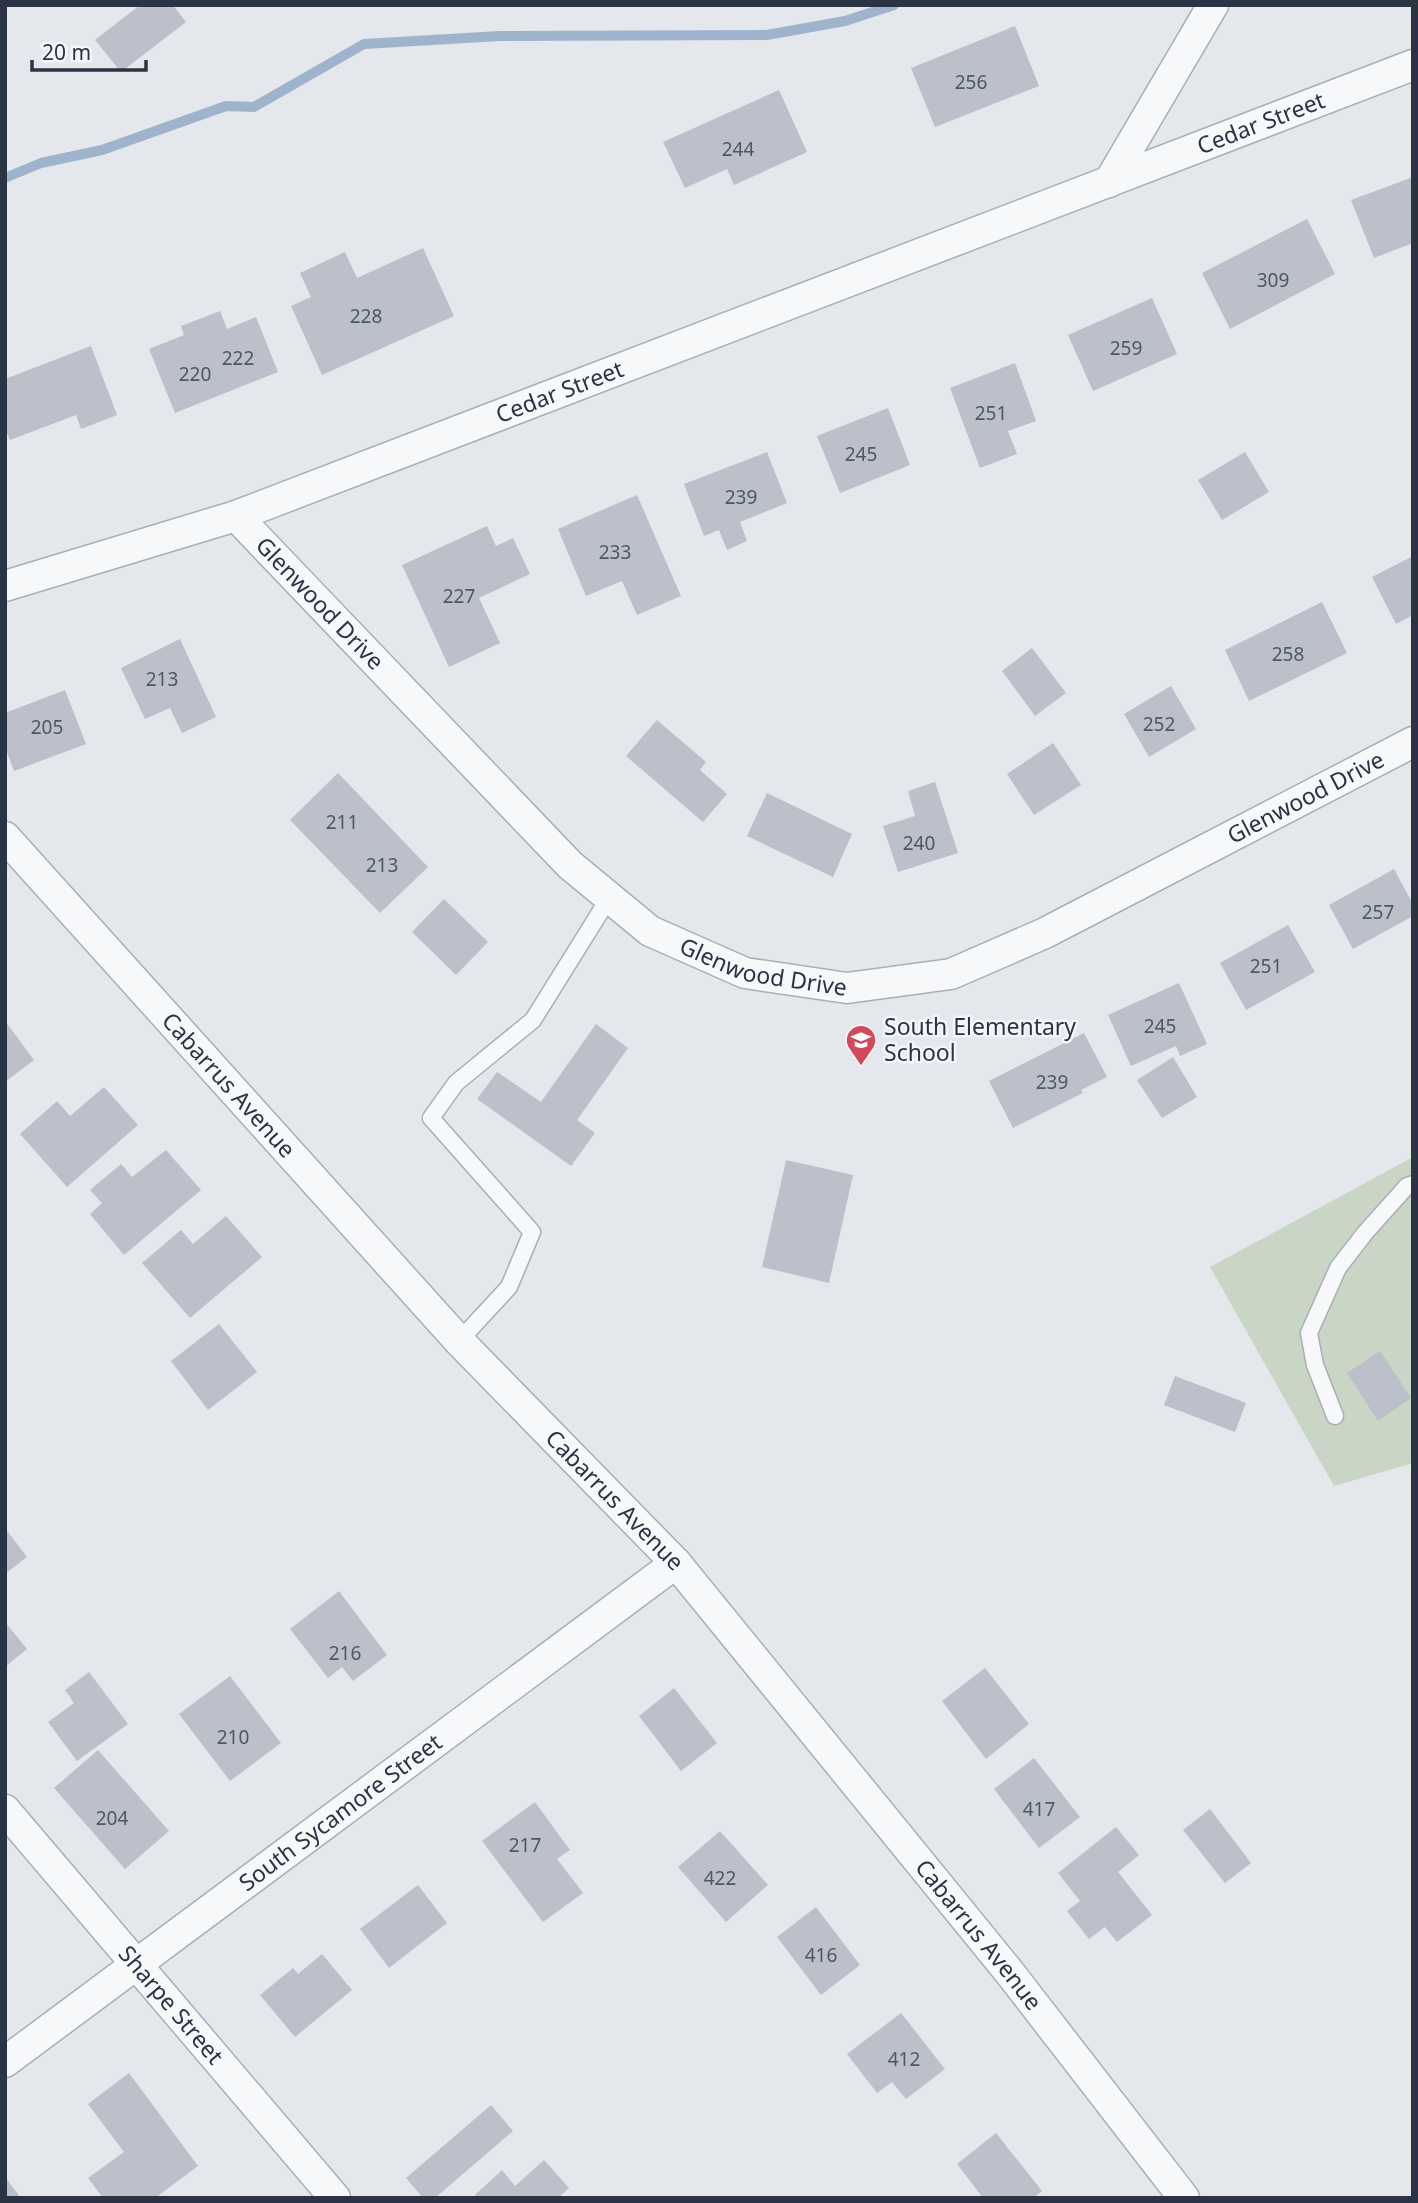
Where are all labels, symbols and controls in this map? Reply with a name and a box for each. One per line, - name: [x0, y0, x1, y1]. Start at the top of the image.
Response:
- scale bar: [32, 28, 145, 72]
- text: 20 m: [42, 38, 91, 66]
- house number: 256: [955, 69, 987, 95]
- street label: Cedar Street: [1192, 83, 1329, 161]
- house number: 244: [722, 136, 754, 162]
- house number: 309: [1257, 267, 1289, 293]
- house number: 228: [350, 303, 382, 329]
- house number: 259: [1110, 335, 1142, 361]
- house number: 222: [222, 345, 254, 371]
- street label: Cedar Street: [491, 352, 628, 430]
- house number: 220: [179, 361, 211, 387]
- house number: 251: [975, 400, 1007, 426]
- house number: 245: [845, 441, 877, 467]
- house number: 239: [725, 484, 757, 510]
- street label: Glenwood Drive: [249, 529, 392, 676]
- house number: 233: [599, 539, 631, 565]
- house number: 227: [443, 583, 475, 609]
- house number: 258: [1272, 641, 1304, 667]
- house number: 213: [146, 666, 178, 692]
- house number: 252: [1143, 711, 1175, 737]
- house number: 205: [31, 714, 63, 740]
- street label: Glenwood Drive: [1221, 743, 1389, 851]
- house number: 211: [326, 809, 358, 835]
- house number: 240: [903, 830, 935, 856]
- house number: 213: [366, 852, 398, 878]
- house number: 257: [1362, 899, 1394, 925]
- street label: Glenwood Drive: [675, 929, 849, 1003]
- house number: 251: [1250, 953, 1282, 979]
- street label: Cabarrus Avenue: [155, 1005, 303, 1164]
- place label: South Elementary School: [884, 1010, 1076, 1068]
- house number: 245: [1144, 1013, 1176, 1039]
- school or university icon: South Elementary School: [844, 1023, 878, 1067]
- house number: 239: [1036, 1069, 1068, 1095]
- street label: Cabarrus Avenue: [539, 1422, 692, 1577]
- house number: 216: [329, 1640, 361, 1666]
- house number: 210: [217, 1724, 249, 1750]
- street label: South Sycamore Street: [232, 1726, 448, 1898]
- house number: 417: [1023, 1796, 1055, 1822]
- house number: 204: [96, 1805, 128, 1831]
- house number: 217: [509, 1832, 541, 1858]
- street label: Cabarrus Avenue: [908, 1852, 1050, 2016]
- house number: 422: [704, 1865, 736, 1891]
- street label: Sharpe Street: [112, 1938, 231, 2071]
- house number: 416: [805, 1942, 837, 1968]
- house number: 412: [888, 2046, 920, 2072]

